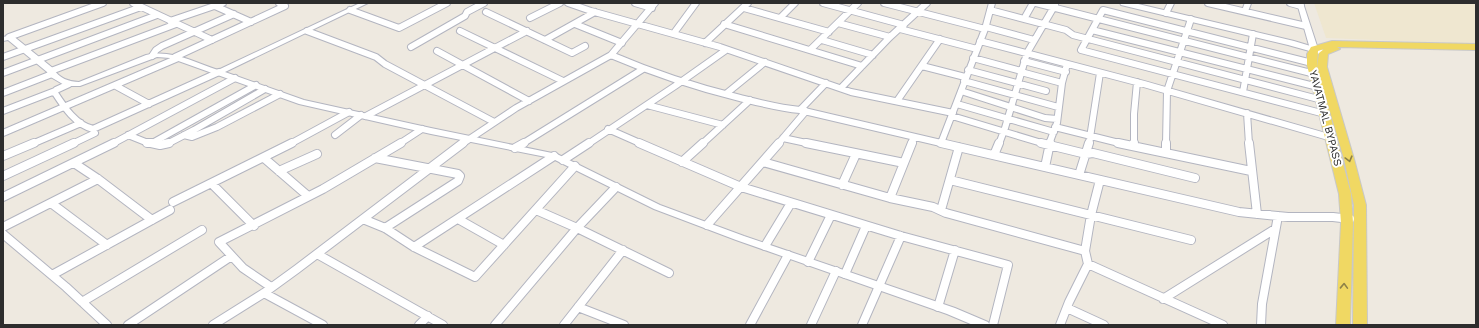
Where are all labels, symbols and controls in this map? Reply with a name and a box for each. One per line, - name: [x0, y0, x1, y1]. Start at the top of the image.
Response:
- street label: YAVATMAL BYPASS: [1306, 69, 1345, 168]
- one-way arrow: [1344, 156, 1352, 162]
- one-way arrow: [1340, 283, 1348, 289]

